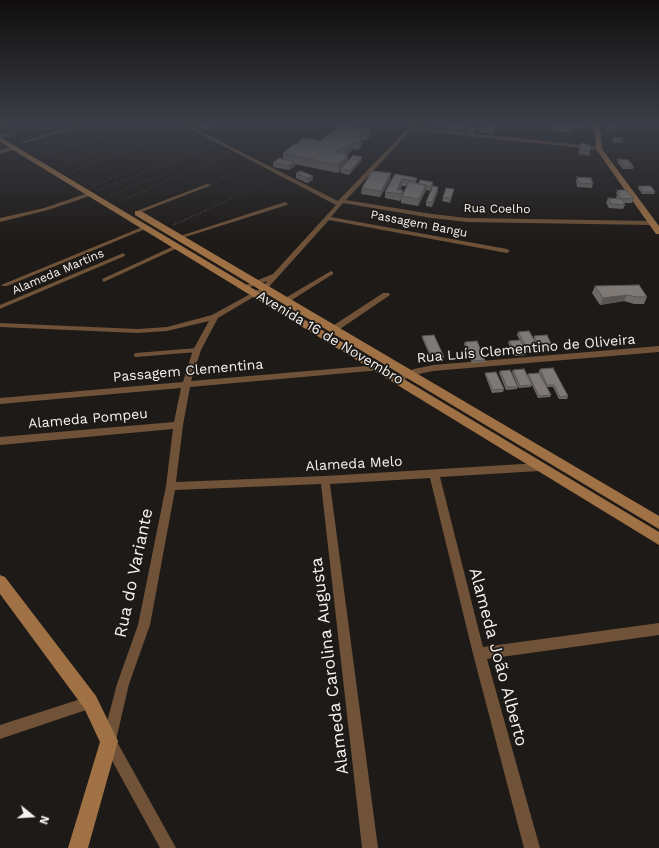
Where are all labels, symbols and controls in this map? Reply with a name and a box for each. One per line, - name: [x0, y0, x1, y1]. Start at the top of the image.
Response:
- street label: Rua Coelho: [463, 201, 531, 217]
- street label: Passagem Bangu: [369, 208, 469, 240]
- street label: Alameda Martins: [10, 246, 106, 298]
- street label: Avenida 16 de Novembro: [254, 287, 406, 389]
- street label: Rua Luís Clementino de Oliveira: [416, 331, 636, 367]
- street label: Passagem Clementina: [112, 356, 264, 386]
- street label: Alameda Pompeu: [27, 405, 149, 433]
- street label: Alameda Melo: [305, 453, 403, 475]
- street label: Rua do Variante: [110, 506, 158, 640]
- street label: Alameda Carolina Augusta: [307, 556, 353, 776]
- street label: Alameda João Alberto: [464, 565, 532, 749]
- north arrow: [12, 796, 52, 836]
- text: N: [36, 814, 51, 826]

